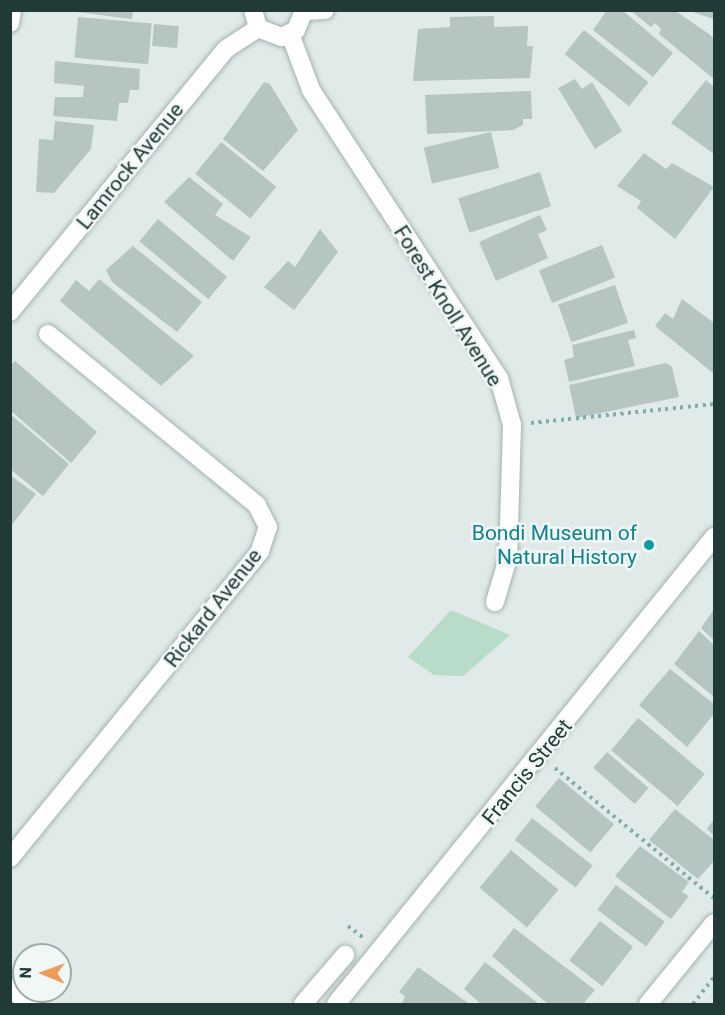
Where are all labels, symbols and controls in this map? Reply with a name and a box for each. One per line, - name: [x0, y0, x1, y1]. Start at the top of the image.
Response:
- street label: Lamrock Avenue: [71, 98, 189, 234]
- street label: Forest Knoll Avenue: [388, 221, 508, 391]
- place label: Bondi Museum of Natural History: [472, 520, 637, 570]
- marker: Bondi Museum of Natural History: [642, 538, 656, 552]
- street label: Rickard Avenue: [159, 544, 267, 672]
- street label: Francis Street: [477, 714, 577, 830]
- north arrow: [12, 943, 72, 1003]
- text: N: [16, 967, 35, 979]

